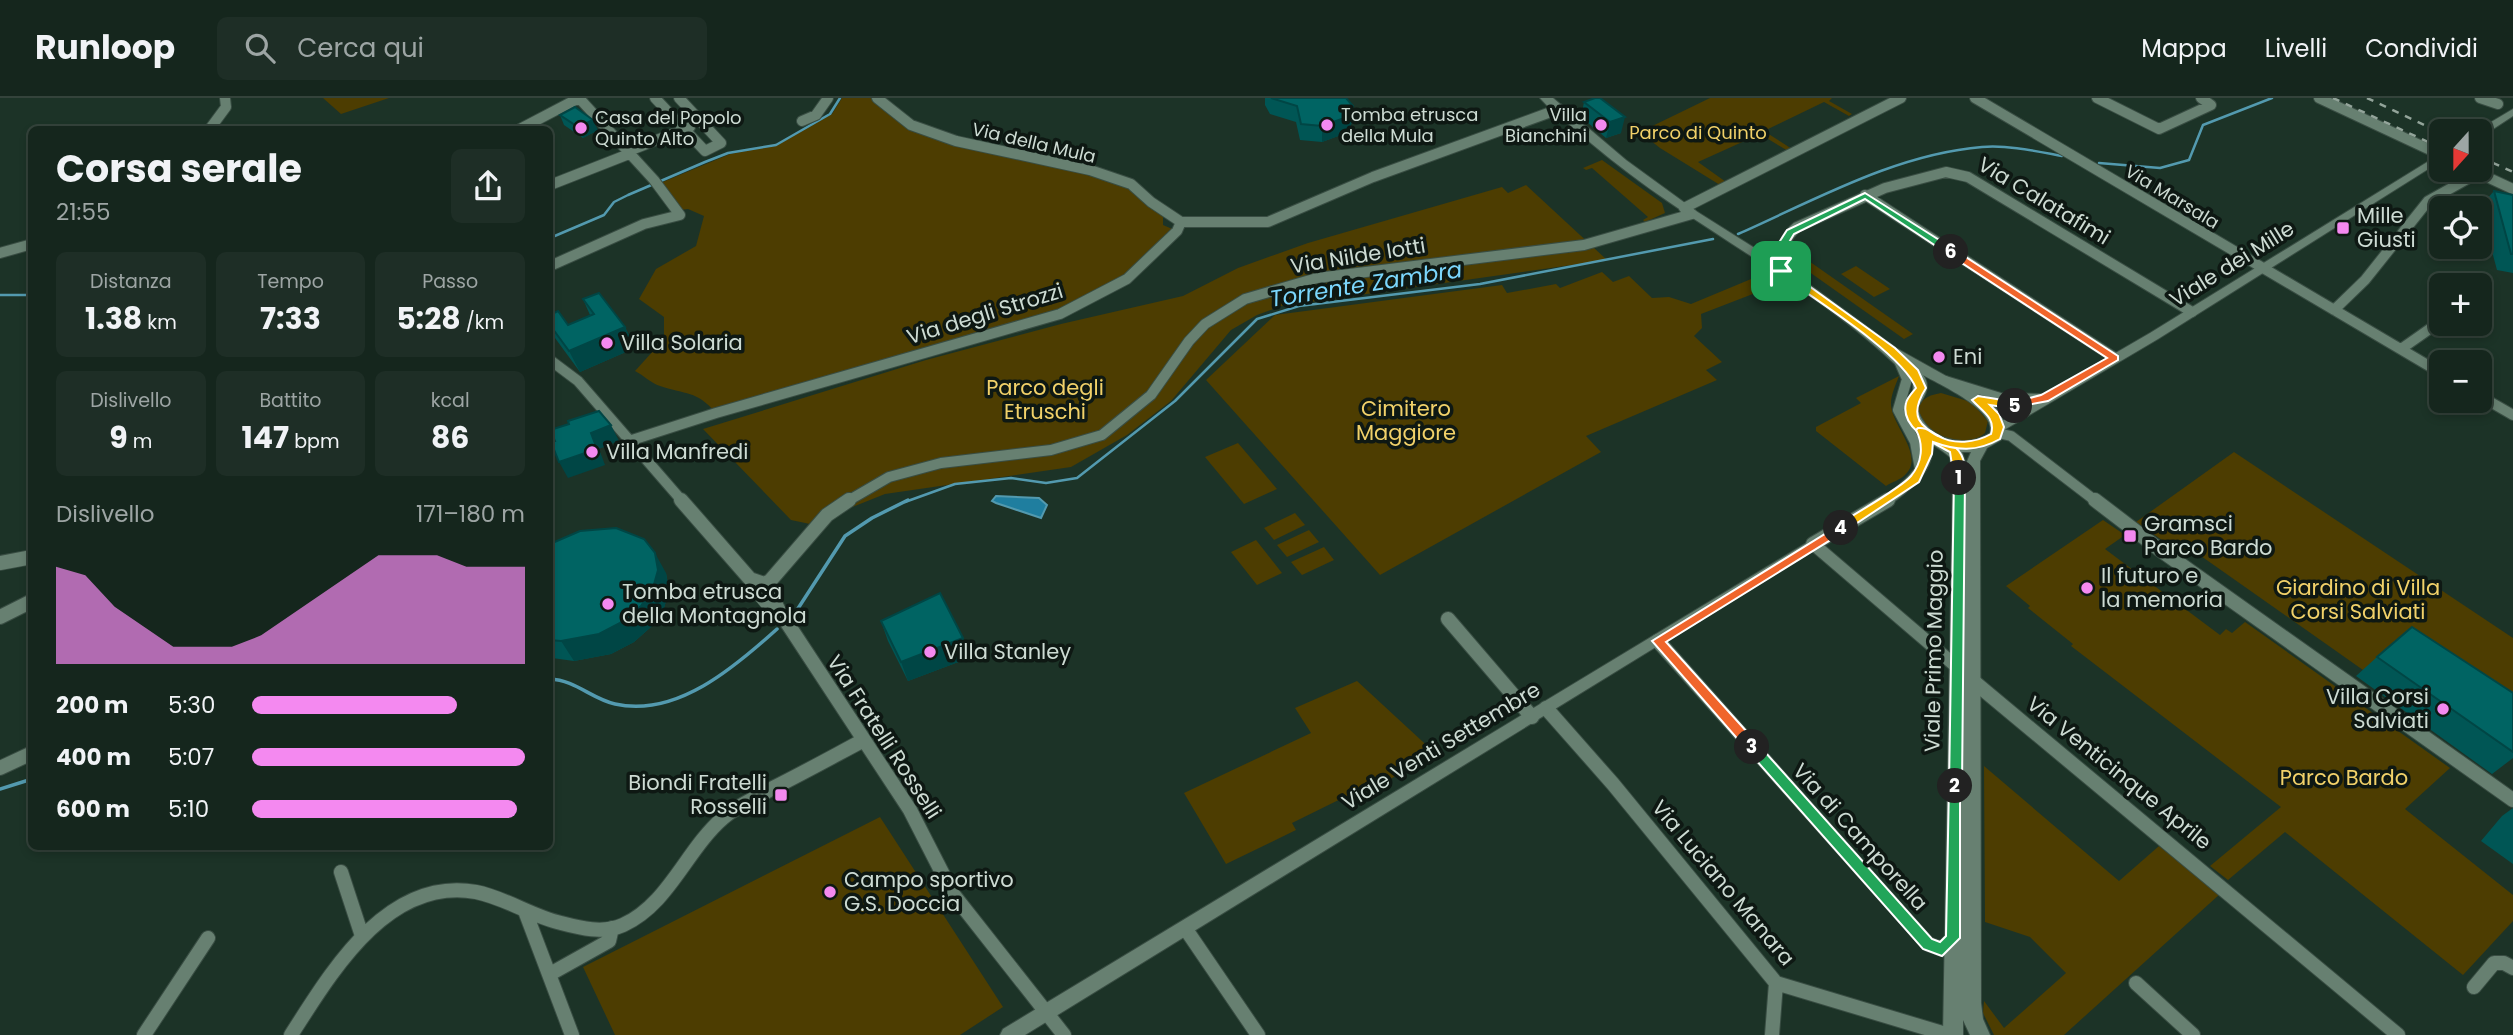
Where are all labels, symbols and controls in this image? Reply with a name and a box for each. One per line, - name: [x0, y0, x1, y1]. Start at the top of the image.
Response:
- search box: [217, 17, 707, 80]
- text: Runloop: [35, 24, 175, 71]
- icon: search: [241, 29, 279, 67]
- text: Cerca qui: [297, 30, 424, 66]
- text: Mappa: [2141, 32, 2227, 65]
- text: Livelli: [2265, 32, 2327, 65]
- text: Condividi: [2365, 32, 2478, 65]
- place label: Tomba etrusca della Mula: [1341, 102, 1478, 148]
- place label: Villa Bianchini: [1505, 102, 1587, 148]
- place label: Casa del Popolo Quinto Alto: [595, 105, 742, 151]
- street label: Via della Mula: [970, 116, 1098, 169]
- marker: Tomba etrusca della Mula: [1319, 117, 1335, 133]
- marker: Villa Bianchini: [1593, 117, 1609, 133]
- north arrow: [2429, 119, 2492, 182]
- map controls: [2429, 119, 2492, 413]
- marker: Casa del Popolo Quinto Alto: [573, 120, 589, 136]
- park label: Parco di Quinto: [1629, 120, 1767, 145]
- text: Corsa serale: [56, 142, 302, 195]
- button: share: [451, 149, 525, 223]
- street label: Via Calatafimi: [1973, 150, 2116, 252]
- street label: Via Marsala: [2120, 159, 2224, 235]
- text: 21:55: [56, 196, 110, 228]
- button: locate: [2429, 196, 2492, 259]
- place label: Mille Giusti: [2357, 201, 2416, 254]
- street label: Viale dei Mille: [2164, 214, 2300, 313]
- marker: Mille Giusti: [2335, 220, 2351, 236]
- street label: Via Nilde Iotti: [1288, 231, 1427, 280]
- pin: 6: [1934, 234, 1968, 270]
- text: 6: [1944, 238, 1957, 265]
- pin: [1751, 241, 1811, 301]
- icon: arrive: [1762, 252, 1800, 290]
- water label: Torrente Zambra: [1268, 253, 1464, 315]
- text: Distanza: [90, 268, 172, 295]
- text: Tempo: [257, 268, 324, 295]
- text: Passo: [422, 268, 478, 295]
- button: +: [2429, 273, 2492, 336]
- street label: Via degli Strozzi: [903, 276, 1067, 351]
- text: 1.38: [85, 297, 142, 340]
- text: 7:33: [260, 297, 321, 340]
- text: 5:28: [396, 297, 461, 340]
- text: km: [142, 309, 177, 336]
- text: /km: [461, 309, 504, 336]
- place label: Villa Solaria: [621, 328, 743, 357]
- marker: Villa Solaria: [599, 335, 615, 351]
- place label: Eni: [1953, 342, 1982, 371]
- marker: Eni: [1931, 349, 1947, 365]
- button: −: [2429, 350, 2492, 413]
- park label: Parco degli Etruschi: [986, 373, 1104, 426]
- text: Dislivello: [90, 387, 171, 414]
- text: Battito: [259, 387, 322, 414]
- text: kcal: [431, 387, 470, 414]
- pin: 5: [1997, 388, 2032, 424]
- text: 5: [2008, 392, 2021, 419]
- park label: Cimitero Maggiore: [1356, 394, 1456, 447]
- text: 9: [109, 416, 128, 459]
- text: 147: [242, 416, 289, 459]
- text: 86: [431, 416, 469, 459]
- text: m: [128, 428, 152, 455]
- text: bpm: [289, 428, 339, 455]
- place label: Villa Manfredi: [606, 437, 748, 466]
- marker: Villa Manfredi: [584, 444, 600, 460]
- pin: 1: [1941, 460, 1976, 496]
- text: 1: [1955, 464, 1962, 491]
- text: Dislivello: [56, 498, 154, 530]
- text: 171–180 m: [416, 498, 525, 530]
- place label: Gramsci Parco Bardo: [2144, 509, 2273, 562]
- pin: 4: [1824, 510, 1858, 546]
- text: 4: [1834, 514, 1847, 541]
- marker: Gramsci Parco Bardo: [2122, 528, 2138, 544]
- street label: Viale Primo Maggio: [1917, 550, 1950, 752]
- place label: Il futuro e la memoria: [2101, 561, 2223, 614]
- park label: Giardino di Villa Corsi Salviati: [2276, 573, 2440, 626]
- place label: Tomba etrusca della Montagnola: [622, 577, 807, 630]
- marker: Il futuro e la memoria: [2079, 580, 2095, 596]
- marker: Tomba etrusca della Montagnola: [600, 596, 616, 612]
- place label: Villa Stanley: [944, 637, 1071, 666]
- marker: Villa Stanley: [922, 644, 938, 660]
- street label: Via Fratelli Rosselli: [820, 649, 948, 824]
- street label: Viale Venti Settembre: [1336, 675, 1545, 816]
- place label: Villa Corsi Salviati: [2326, 682, 2429, 735]
- text: 200 m: [56, 689, 128, 721]
- text: 5:30: [168, 689, 215, 721]
- street label: Via Venticinque Aprile: [2021, 689, 2218, 856]
- marker: Villa Corsi Salviati: [2435, 701, 2451, 717]
- pin: 3: [1734, 730, 1770, 764]
- text: 3: [1746, 733, 1757, 760]
- text: 400 m: [56, 741, 131, 773]
- text: 5:07: [168, 741, 214, 773]
- street label: Via di Camporella: [1786, 757, 1934, 917]
- park label: Parco Bardo: [2280, 763, 2408, 792]
- place label: Biondi Fratelli Rosselli: [628, 768, 767, 821]
- pin: 2: [1938, 768, 1972, 804]
- text: 2: [1949, 772, 1960, 799]
- marker: Biondi Fratelli Rosselli: [773, 787, 789, 803]
- text: 600 m: [56, 793, 130, 825]
- text: 5:10: [168, 793, 209, 825]
- street label: Via Luciano Manara: [1645, 794, 1801, 972]
- place label: Campo sportivo G.S. Doccia: [844, 865, 1014, 918]
- marker: Campo sportivo G.S. Doccia: [822, 884, 838, 900]

